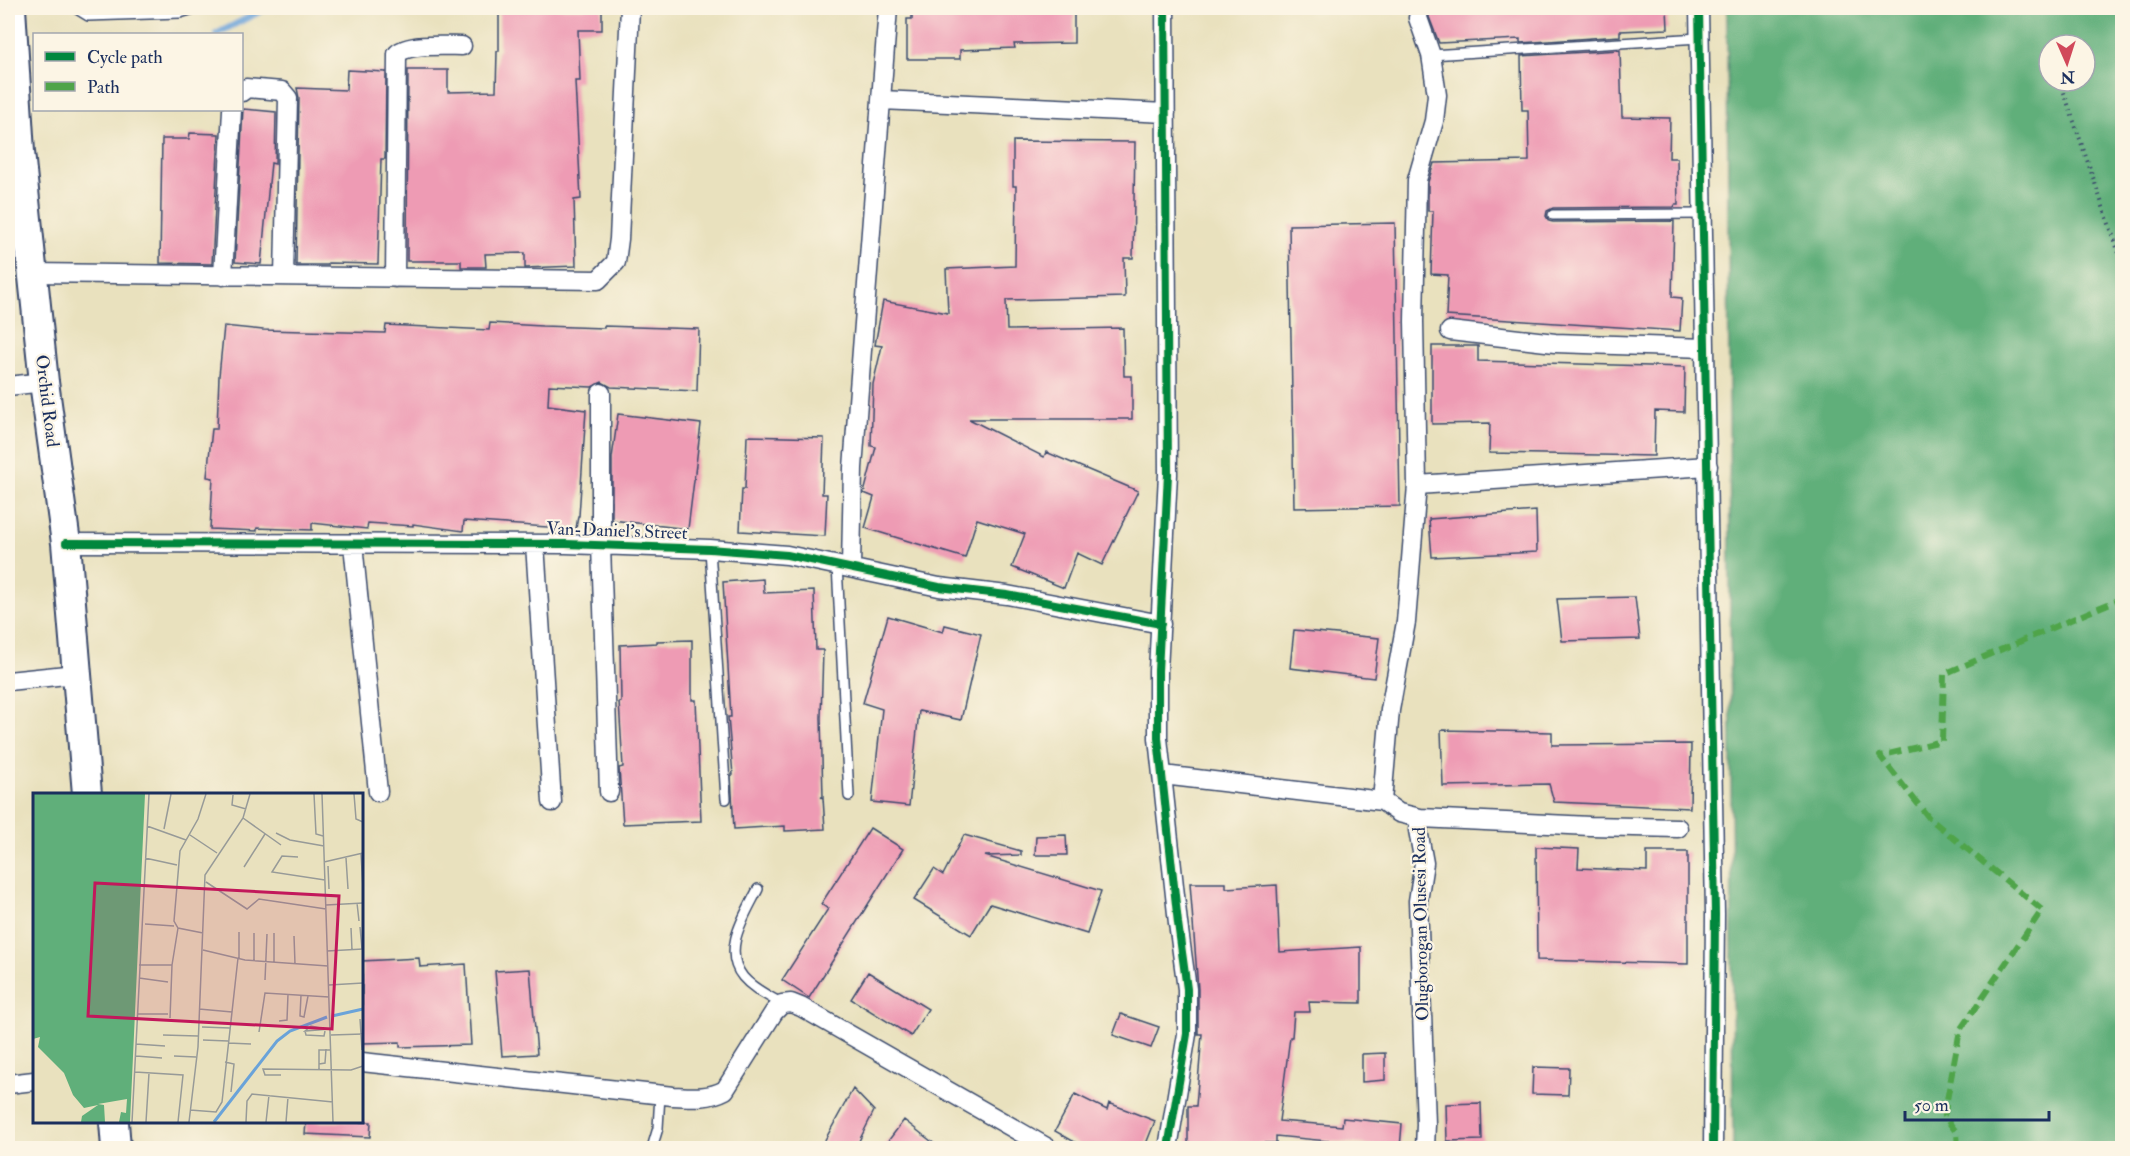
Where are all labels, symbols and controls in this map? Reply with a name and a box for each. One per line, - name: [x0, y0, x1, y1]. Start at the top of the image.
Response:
- legend: [33, 33, 243, 111]
- north arrow: [2037, 33, 2097, 93]
- text: Cycle path: [87, 46, 163, 69]
- text: N: [2059, 67, 2076, 87]
- text: Path: [87, 76, 120, 99]
- street label: Orchid Road: [30, 353, 64, 449]
- street label: Van-Daniel’s Street: [546, 517, 688, 545]
- inset map: [33, 793, 363, 1123]
- street label: Olugborogan Olusesi Road: [1408, 827, 1434, 1021]
- scale bar: [1905, 1084, 2049, 1122]
- text: 50 m: [1914, 1094, 1949, 1117]

